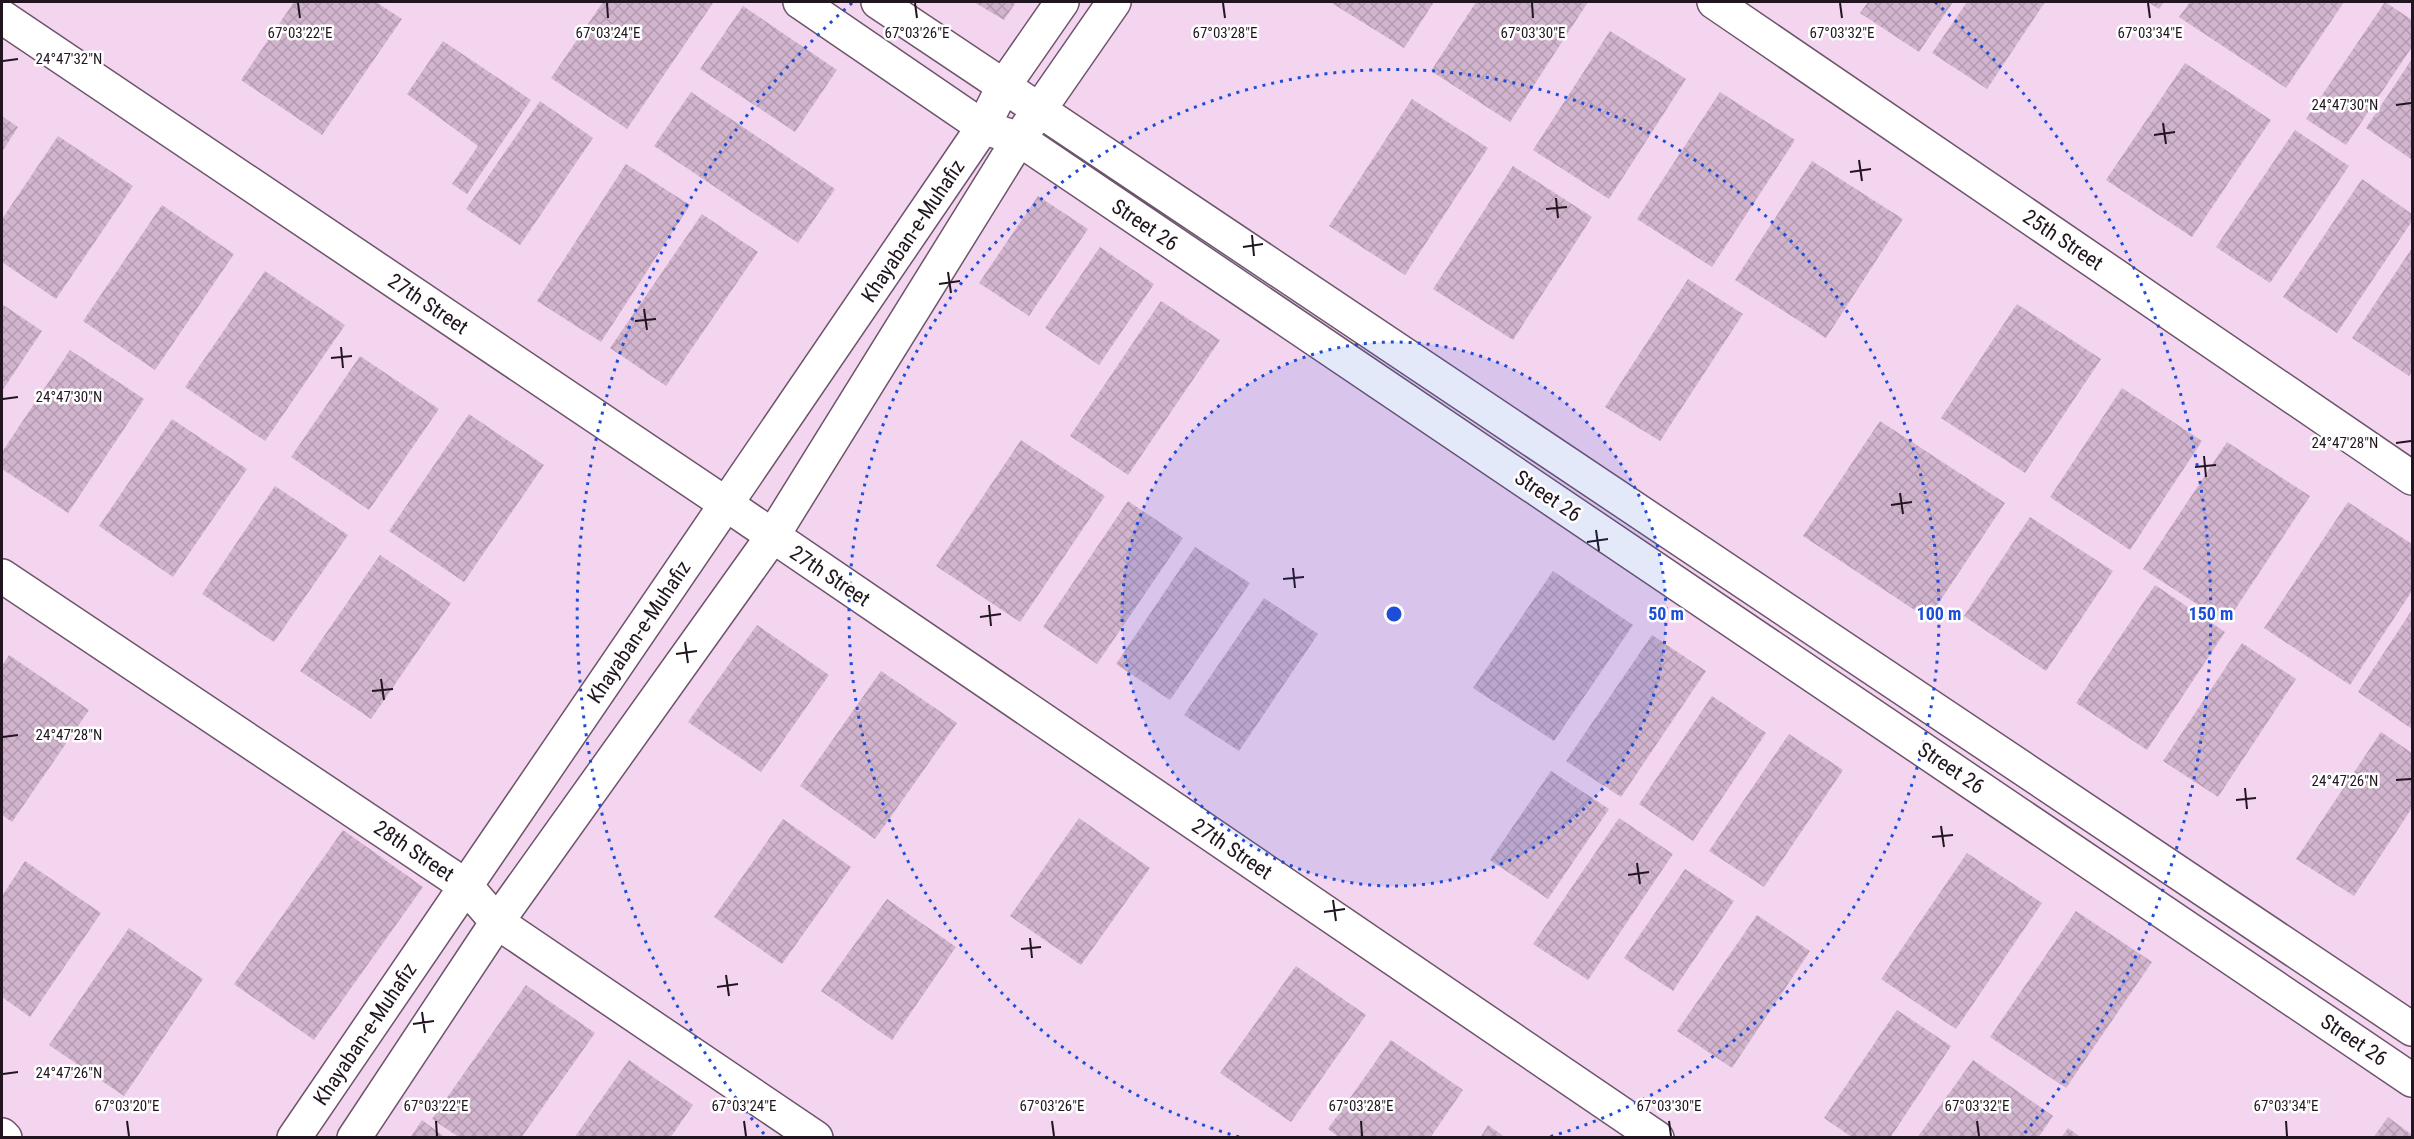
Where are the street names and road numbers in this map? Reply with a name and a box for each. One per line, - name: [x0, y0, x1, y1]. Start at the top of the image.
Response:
- street label: Khayaban-e-Muhafiz: [856, 155, 970, 307]
- street label: Street 26: [1107, 194, 1183, 256]
- street label: 25th Street: [2019, 205, 2107, 275]
- street label: 27th Street: [384, 269, 472, 339]
- street label: Street 26: [1510, 465, 1586, 527]
- street label: 27th Street: [786, 541, 874, 611]
- street label: Khayaban-e-Muhafiz: [582, 556, 696, 708]
- street label: Street 26: [1913, 737, 1989, 799]
- street label: 27th Street: [1188, 814, 1276, 884]
- street label: 28th Street: [370, 816, 458, 886]
- street label: Khayaban-e-Muhafiz: [308, 958, 422, 1110]
- street label: Street 26: [2316, 1009, 2392, 1071]

